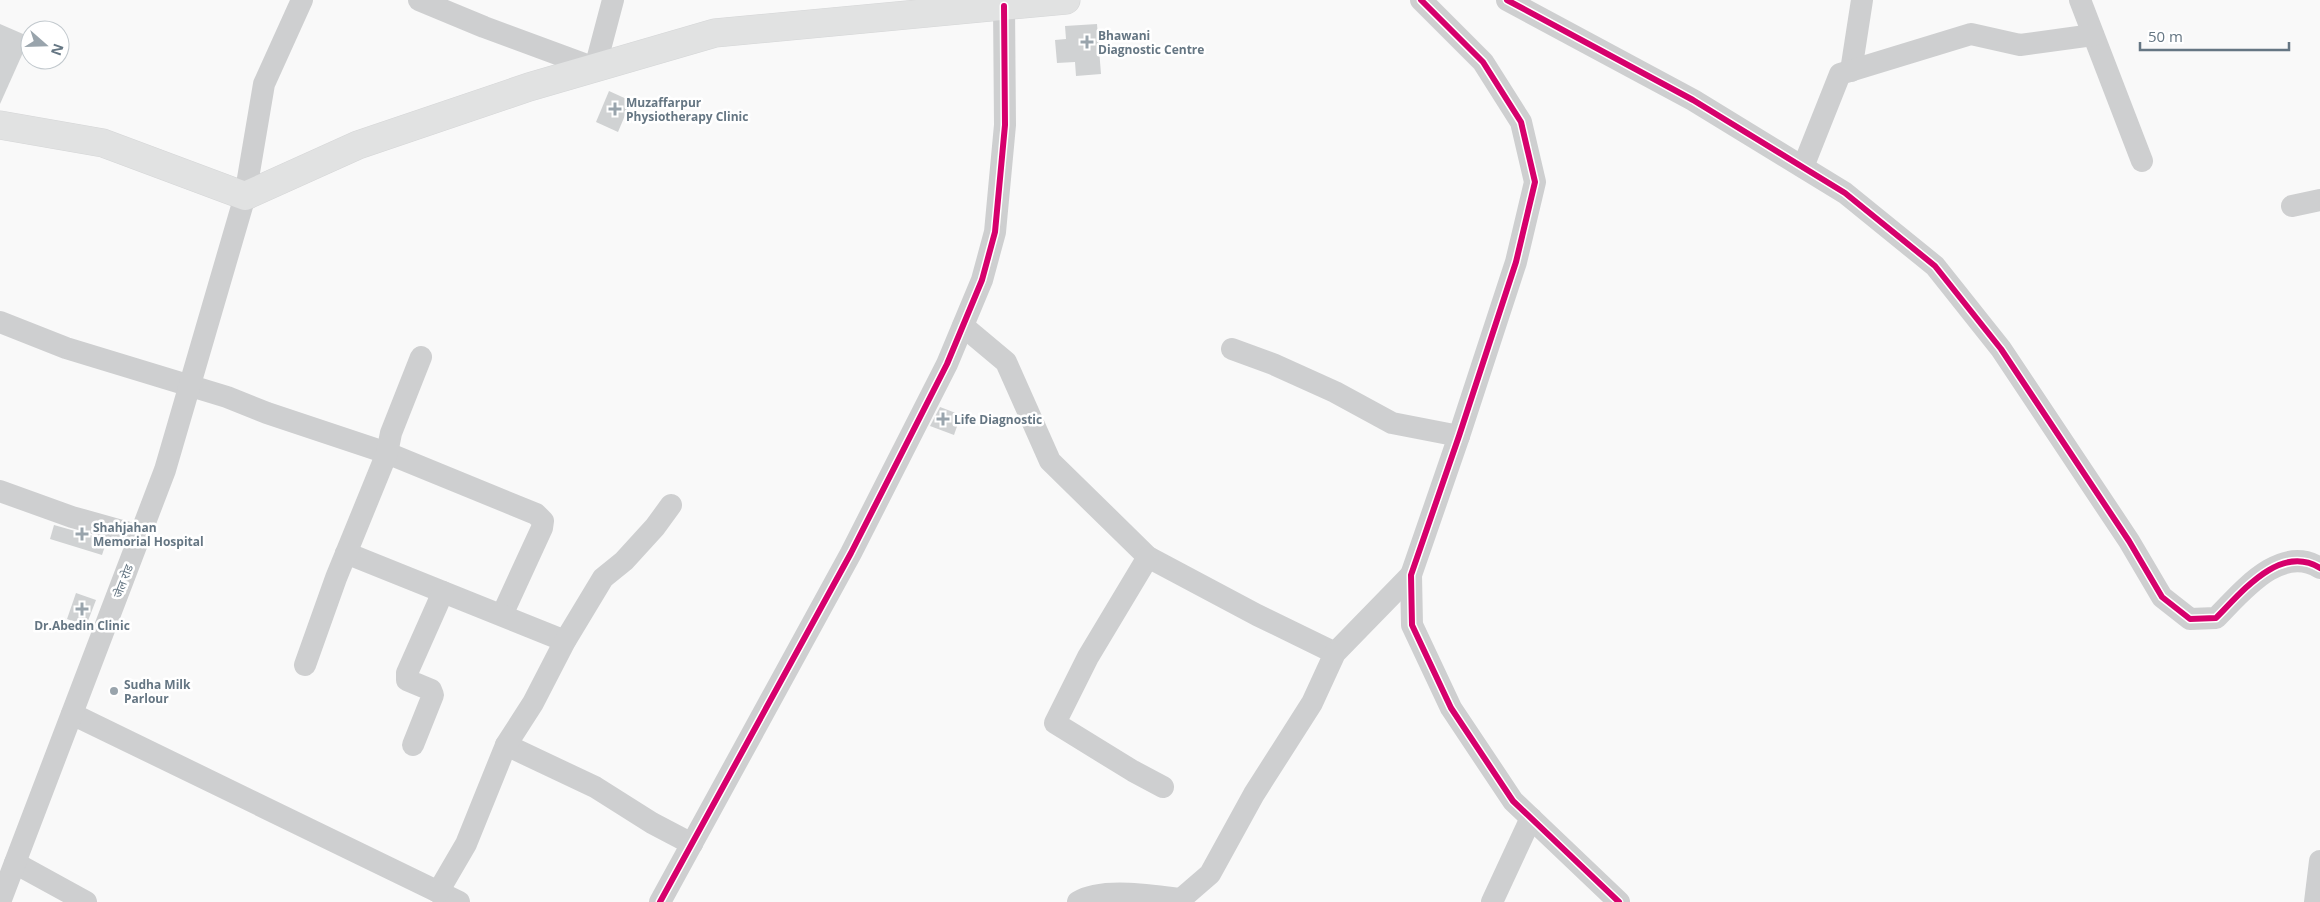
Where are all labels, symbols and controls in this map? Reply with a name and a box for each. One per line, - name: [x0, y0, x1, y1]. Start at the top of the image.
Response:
- north arrow: [20, 20, 70, 70]
- scale bar: [2140, 20, 2289, 52]
- text: 50 m: [2148, 26, 2183, 46]
- place label: Bhawani Diagnostic Centre: [1098, 27, 1204, 58]
- marker: Bhawani Diagnostic Centre: [1080, 35, 1094, 49]
- text: N: [47, 41, 69, 58]
- place label: Muzaffarpur Physiotherapy Clinic: [626, 94, 748, 125]
- marker: Muzaffarpur Physiotherapy Clinic: [608, 102, 622, 116]
- place label: Life Diagnostic: [954, 411, 1042, 428]
- marker: Life Diagnostic: [936, 412, 950, 426]
- place label: Shahjahan Memorial Hospital: [93, 519, 204, 550]
- marker: Shahjahan Memorial Hospital: [75, 527, 89, 541]
- street label: जेल रोड: [109, 561, 137, 600]
- marker: Dr.Abedin Clinic: [75, 602, 89, 616]
- place label: Dr.Abedin Clinic: [34, 617, 130, 634]
- place label: Sudha Milk Parlour: [124, 676, 191, 707]
- marker: Sudha Milk Parlour: [108, 685, 120, 697]

